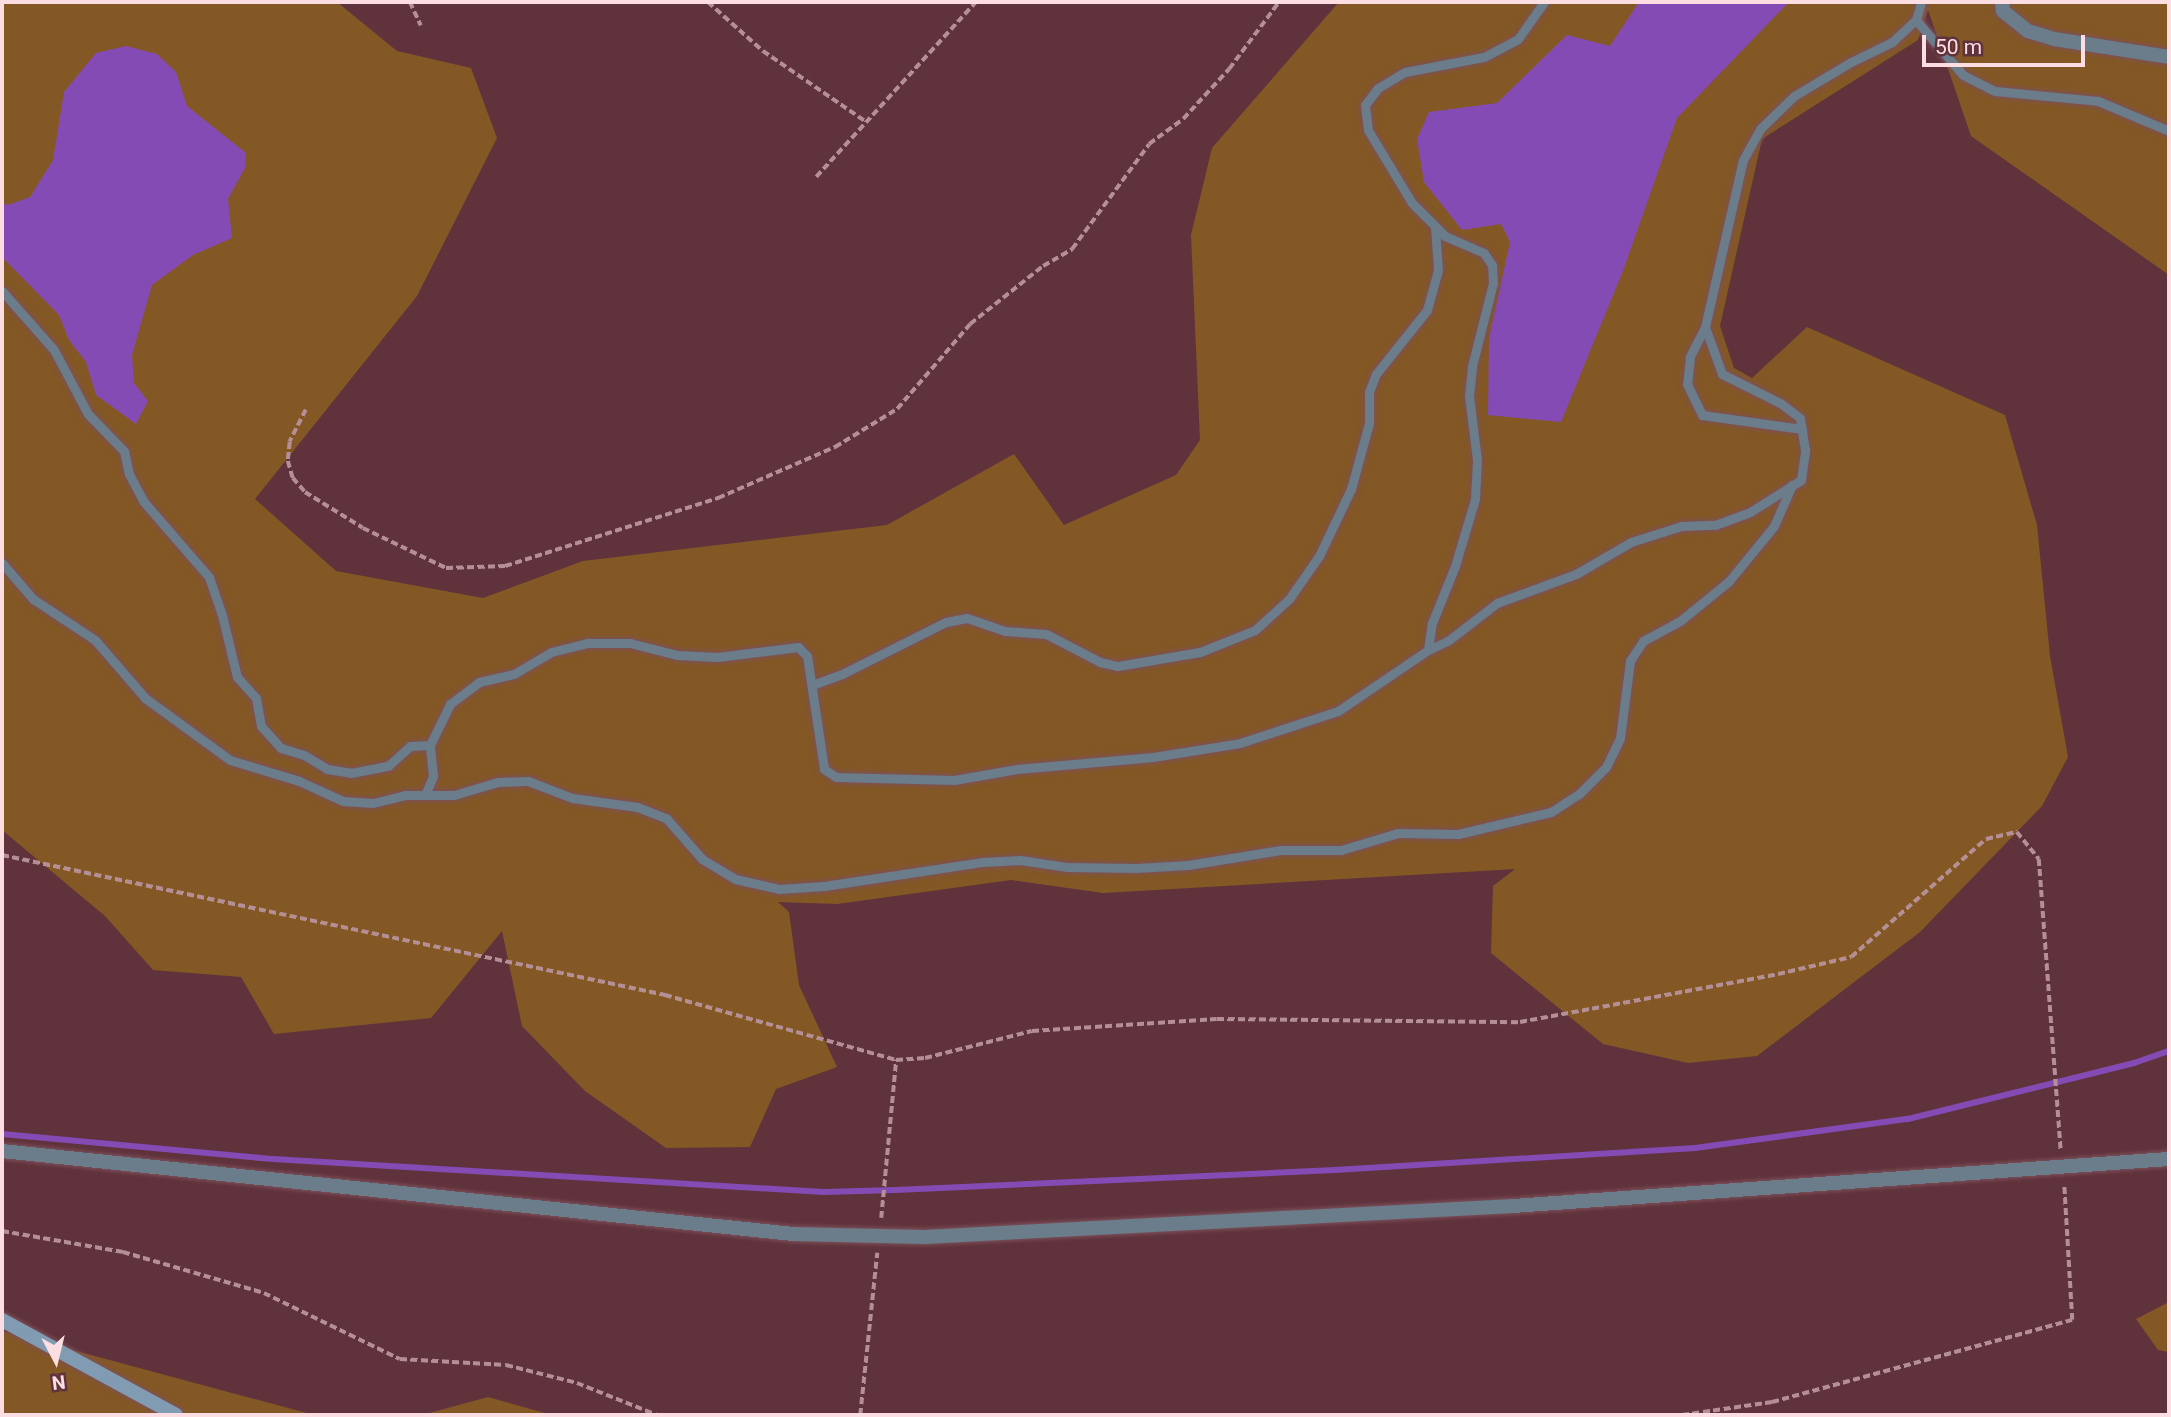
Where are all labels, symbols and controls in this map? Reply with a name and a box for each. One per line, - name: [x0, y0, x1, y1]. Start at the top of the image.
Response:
- scale bar: [1926, 21, 2089, 65]
- text: 50 m: [1935, 35, 1982, 59]
- north arrow: [21, 1326, 91, 1396]
- text: N: [51, 1370, 67, 1395]

